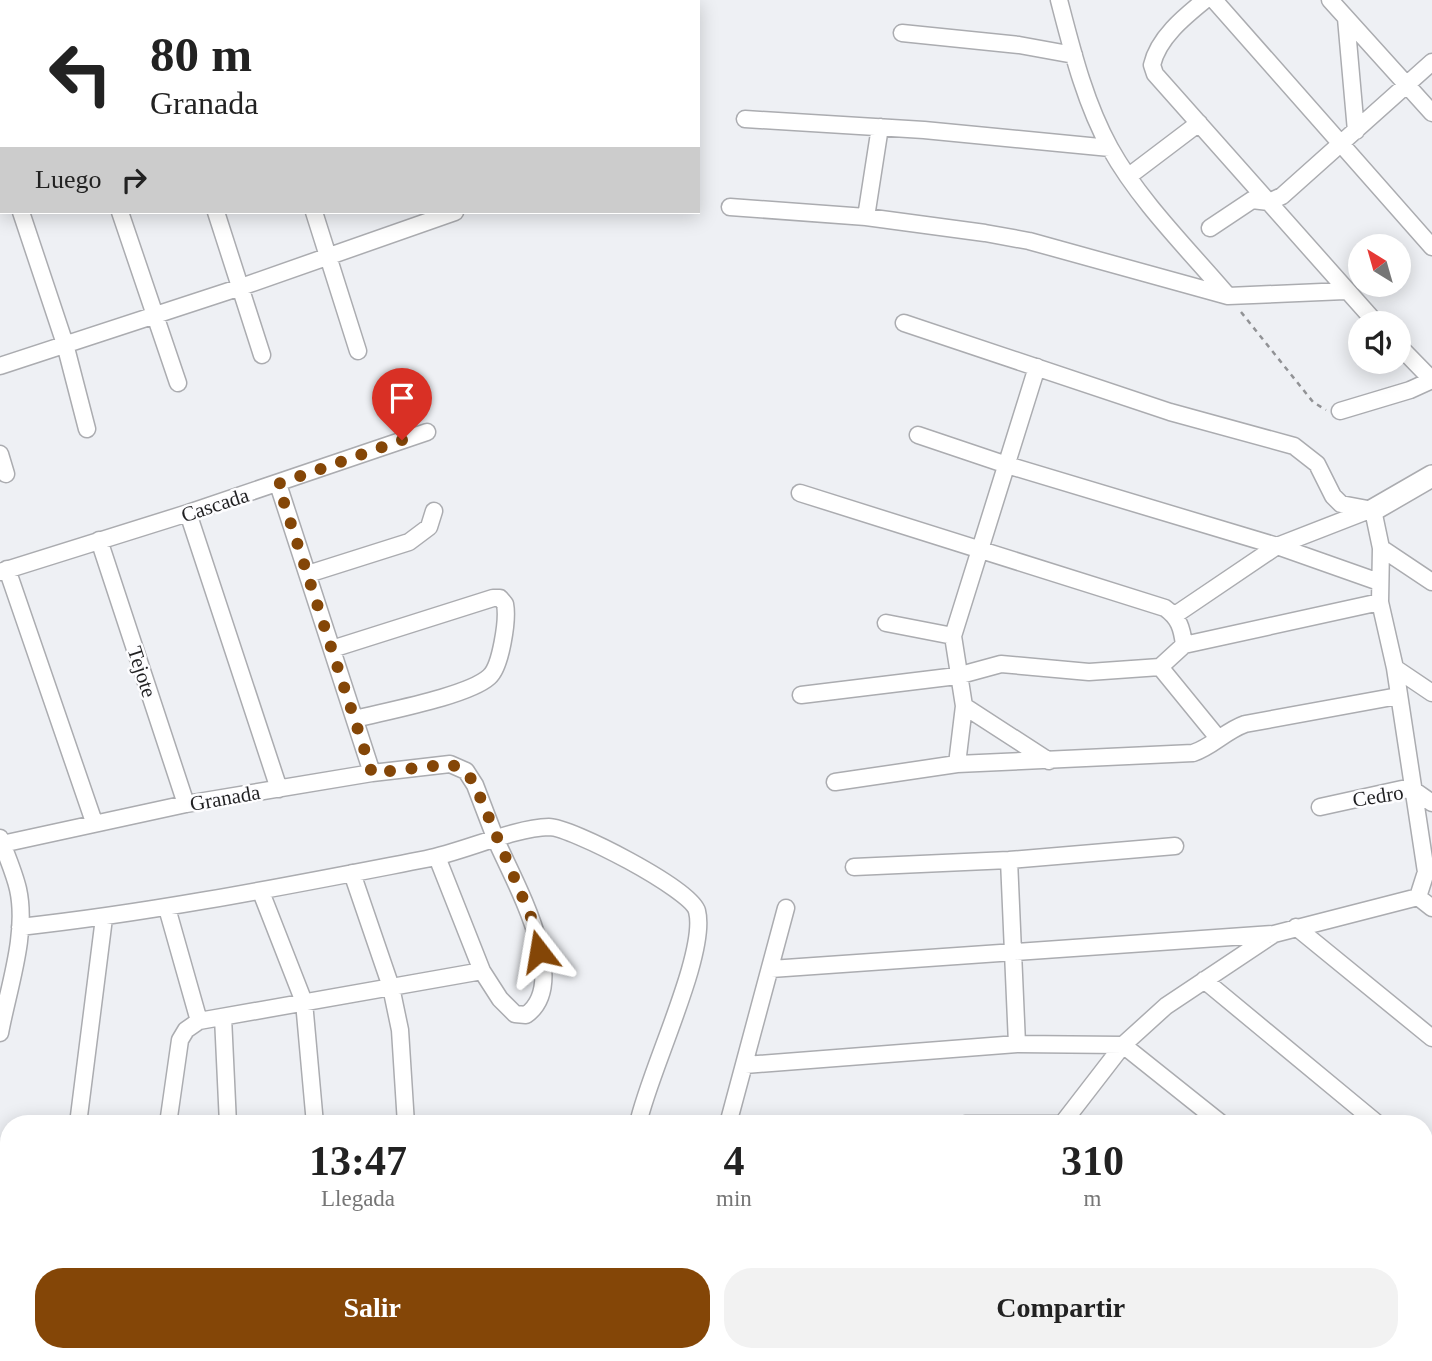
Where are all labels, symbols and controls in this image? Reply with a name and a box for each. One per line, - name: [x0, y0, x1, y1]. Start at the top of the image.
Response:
- text: 80 m: [150, 27, 252, 82]
- icon: left: [35, 28, 126, 119]
- text: Granada: [150, 85, 258, 121]
- icon: right: [115, 161, 153, 199]
- text: Luego: [35, 165, 101, 194]
- north arrow: [1348, 234, 1410, 298]
- map controls: [1348, 234, 1411, 374]
- button: sound: [1348, 311, 1411, 374]
- pin: [372, 368, 432, 440]
- icon: arrive: [383, 379, 421, 417]
- street label: Cascada: [178, 483, 253, 527]
- street label: Tejote: [123, 643, 161, 701]
- street label: Granada: [188, 780, 263, 816]
- street label: Cedro: [1351, 780, 1405, 812]
- position arrow: [502, 914, 576, 988]
- text: 13:47: [309, 1138, 407, 1184]
- text: 4: [723, 1138, 744, 1184]
- text: 310: [1061, 1138, 1124, 1184]
- text: Llegada: [321, 1186, 395, 1211]
- text: min: [716, 1186, 752, 1211]
- text: m: [1083, 1186, 1101, 1211]
- button: Salir: [35, 1268, 710, 1348]
- button: Compartir: [724, 1268, 1398, 1348]

